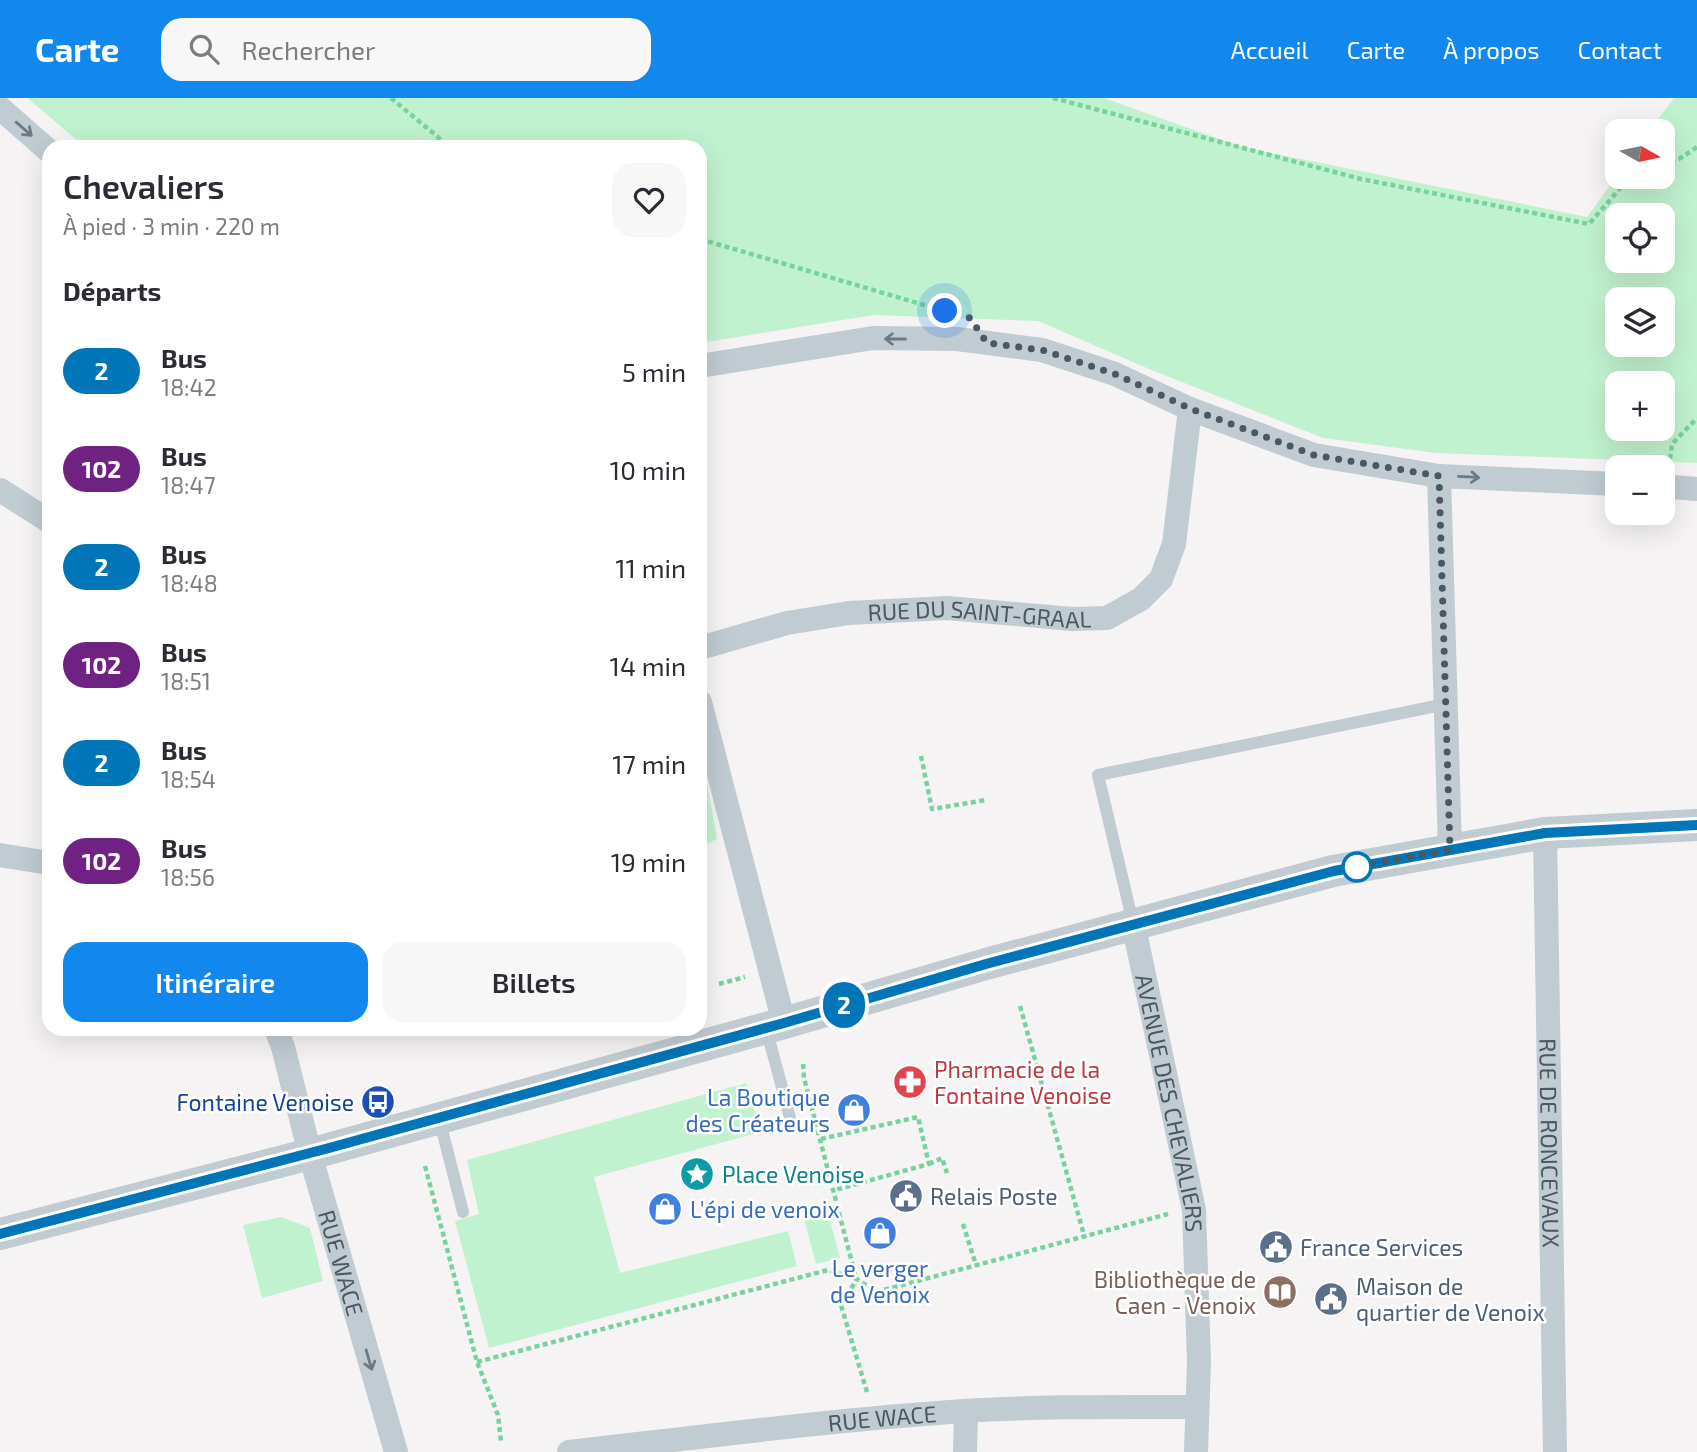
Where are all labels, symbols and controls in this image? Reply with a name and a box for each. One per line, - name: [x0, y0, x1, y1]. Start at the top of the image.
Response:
- search box: [161, 18, 651, 81]
- text: Carte: [35, 29, 119, 69]
- icon: search: [185, 30, 223, 68]
- text: Rechercher: [241, 34, 375, 65]
- text: Accueil: [1231, 35, 1309, 64]
- text: Carte: [1347, 35, 1405, 64]
- text: À propos: [1443, 35, 1540, 64]
- text: Contact: [1578, 35, 1662, 64]
- north arrow: [1605, 119, 1675, 189]
- map controls: [1605, 119, 1675, 525]
- one-way arrow: [15, 121, 33, 137]
- button: heart: [612, 163, 686, 237]
- text: Chevaliers: [63, 166, 225, 206]
- button: locate: [1605, 203, 1675, 273]
- text: À pied · 3 min · 220 m: [63, 212, 280, 240]
- text: Départs: [63, 275, 161, 306]
- button: layers: [1605, 287, 1675, 357]
- your location: [927, 293, 962, 328]
- one-way arrow: [884, 332, 907, 345]
- text: Bus: [161, 342, 207, 373]
- text: 2: [95, 356, 108, 385]
- text: 5 min: [622, 356, 686, 387]
- button: +: [1605, 371, 1675, 441]
- text: 18:42: [161, 373, 217, 401]
- text: Bus: [161, 440, 207, 471]
- text: 102: [82, 454, 121, 483]
- text: 10 min: [610, 454, 686, 485]
- button: −: [1605, 455, 1675, 525]
- text: 18:47: [161, 471, 215, 499]
- one-way arrow: [1458, 471, 1481, 484]
- text: Bus: [161, 538, 207, 569]
- text: 2: [95, 552, 108, 581]
- text: 11 min: [615, 552, 686, 583]
- text: 18:48: [161, 569, 218, 597]
- street label: RUE DU SAINT-GRAAL: [867, 594, 1092, 633]
- text: Bus: [161, 636, 207, 667]
- text: 102: [82, 650, 121, 679]
- text: 14 min: [610, 650, 686, 681]
- text: 18:51: [161, 667, 211, 695]
- text: Bus: [161, 734, 207, 765]
- text: 2: [95, 748, 108, 777]
- text: 17 min: [612, 748, 686, 779]
- text: 18:54: [161, 765, 216, 793]
- text: Bus: [161, 832, 207, 863]
- text: 102: [82, 846, 121, 875]
- text: 19 min: [611, 846, 686, 877]
- unlabelled marker: [1342, 852, 1372, 882]
- text: 18:56: [161, 863, 215, 891]
- button: Itinéraire: [63, 942, 368, 1022]
- button: Billets: [382, 942, 686, 1022]
- street label: AVENUE DES CHEVALIERS: [1130, 971, 1209, 1233]
- line badge: 2: [821, 982, 867, 1028]
- text: 2: [837, 990, 851, 1019]
- street label: RUE DE RONCEVAUX: [1534, 1038, 1566, 1248]
- place label: Pharmacie de la Fontaine Venoise: [934, 1055, 1112, 1109]
- pharmacy icon: Pharmacie de la Fontaine Venoise: [891, 1063, 929, 1101]
- bus stop icon: Fontaine Venoise: [359, 1083, 397, 1121]
- place label: La Boutique des Créateurs: [686, 1083, 830, 1137]
- place label: Fontaine Venoise: [177, 1088, 354, 1116]
- shop icon: La Boutique des Créateurs: [835, 1091, 873, 1129]
- place icon: Place Venoise: [678, 1155, 716, 1193]
- place label: Place Venoise: [722, 1160, 865, 1188]
- public building icon: Relais Poste: [887, 1177, 925, 1215]
- place label: Relais Poste: [930, 1182, 1058, 1210]
- shop icon: L'épi de venoix: [646, 1190, 684, 1228]
- place label: L'épi de venoix: [690, 1195, 840, 1223]
- street label: RUE WACE: [313, 1207, 370, 1319]
- shop icon: Le verger de Venoix: [861, 1214, 899, 1252]
- public building icon: France Services: [1257, 1228, 1295, 1266]
- place label: France Services: [1300, 1233, 1463, 1261]
- place label: Le verger de Venoix: [830, 1254, 930, 1308]
- place label: Bibliothèque de Caen - Venoix: [1094, 1265, 1256, 1319]
- place label: Maison de quartier de Venoix: [1356, 1272, 1545, 1326]
- library icon: Bibliothèque de Caen - Venoix: [1261, 1273, 1299, 1311]
- public building icon: Maison de quartier de Venoix: [1312, 1280, 1350, 1318]
- one-way arrow: [364, 1349, 377, 1371]
- street label: RUE WACE: [827, 1399, 937, 1437]

